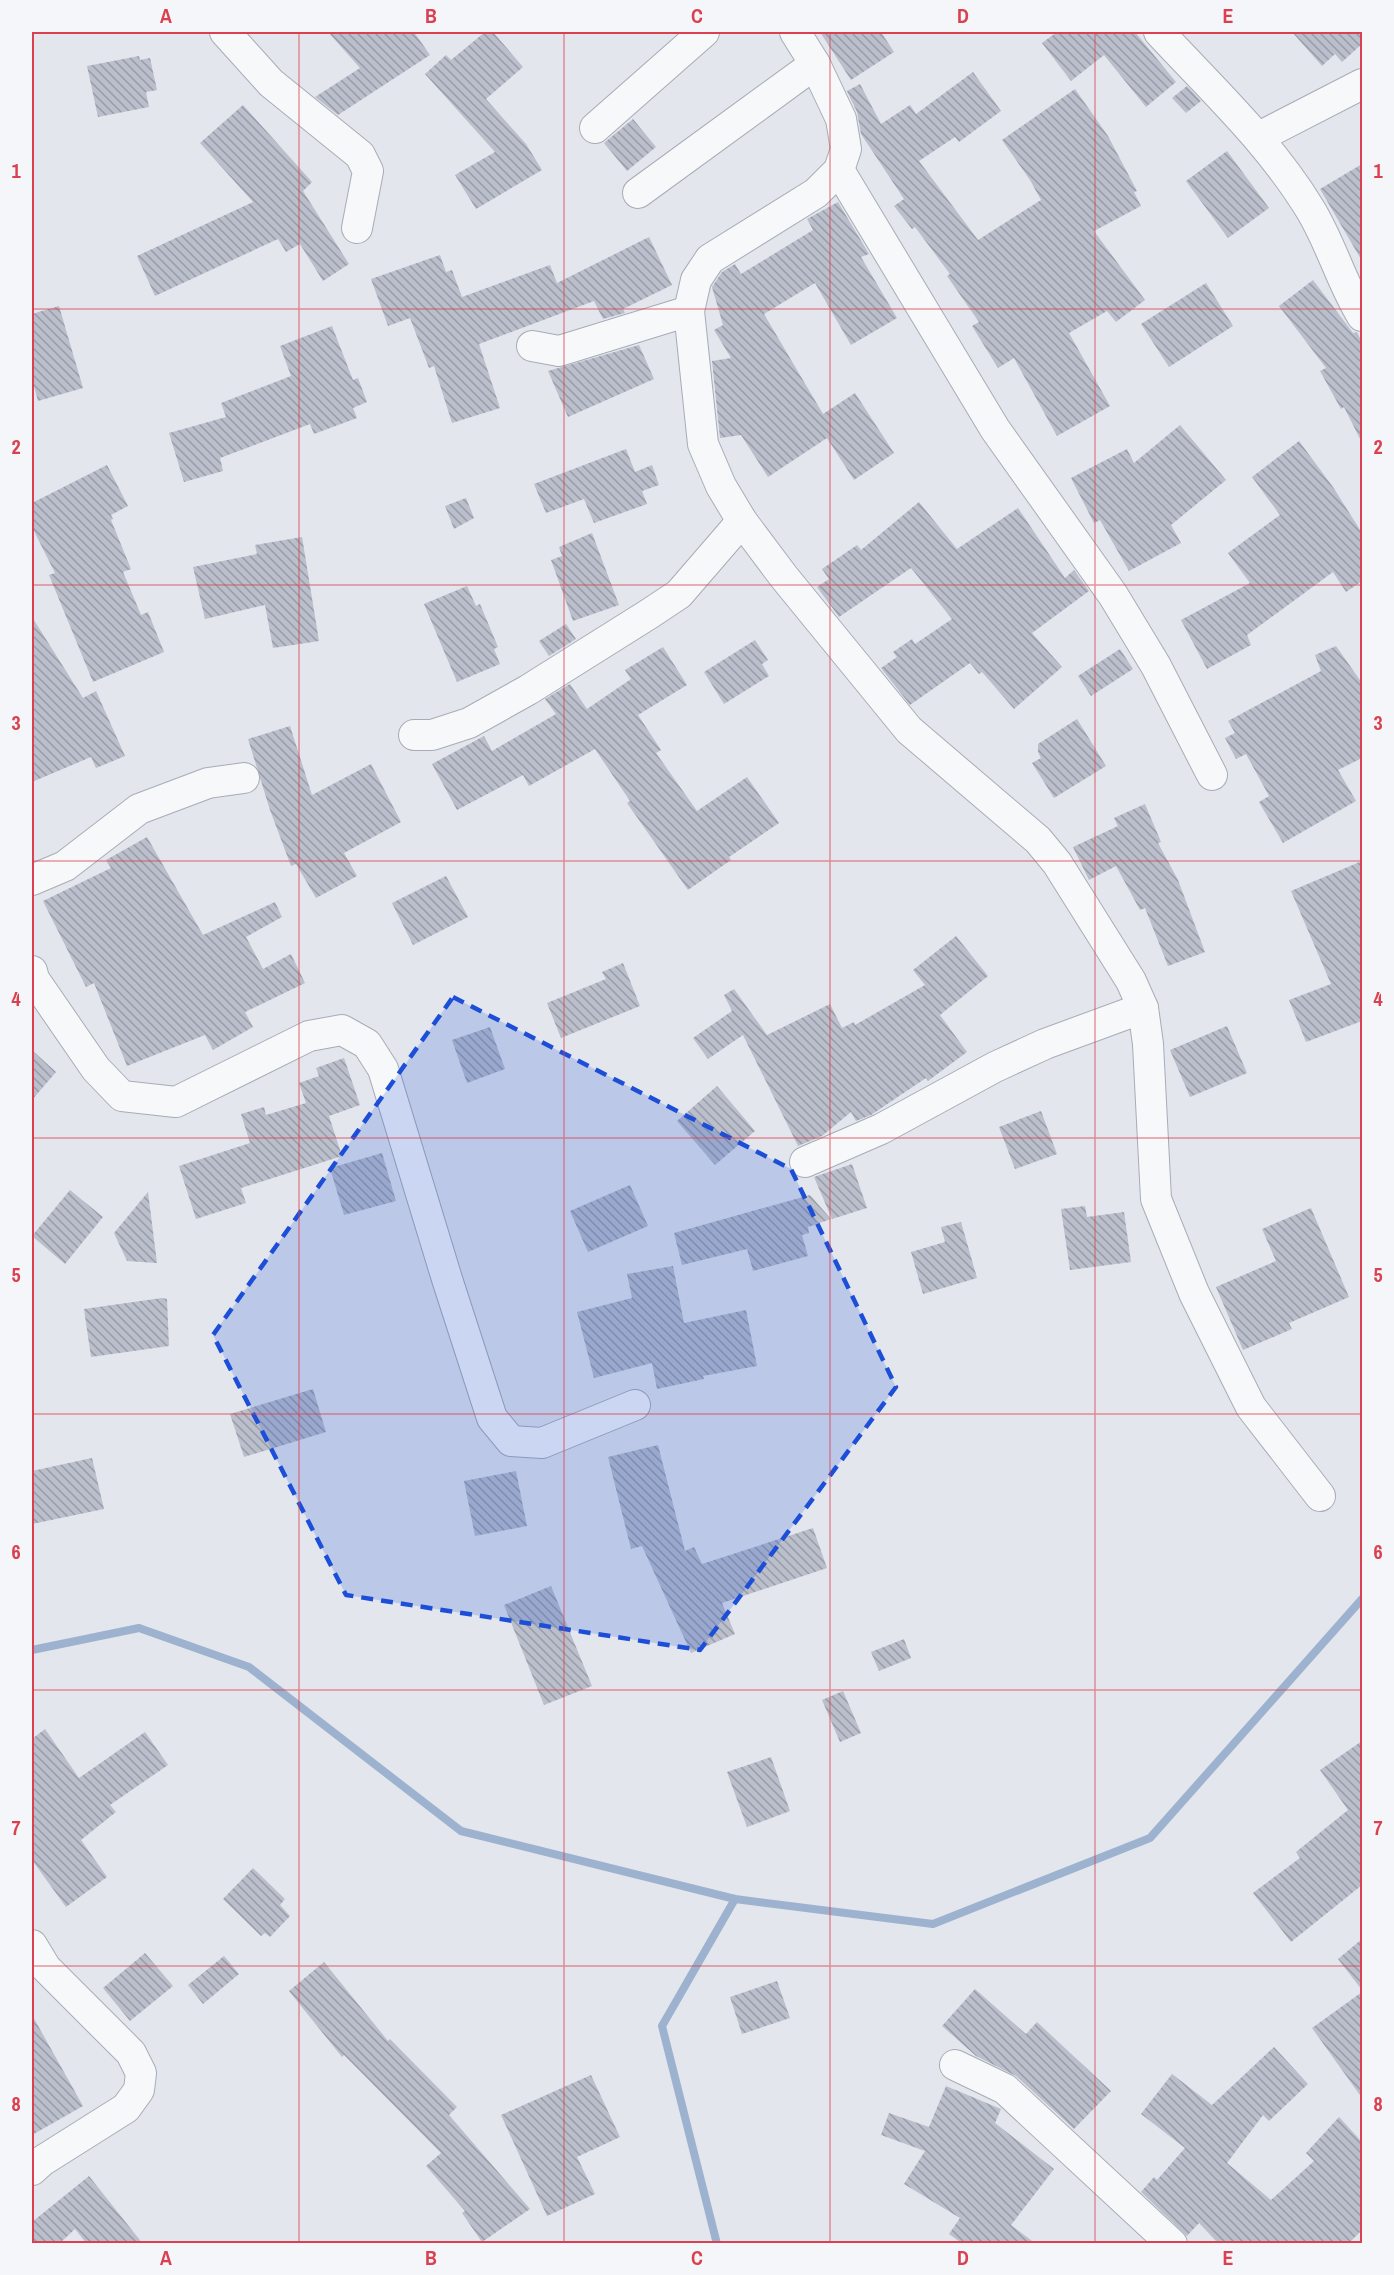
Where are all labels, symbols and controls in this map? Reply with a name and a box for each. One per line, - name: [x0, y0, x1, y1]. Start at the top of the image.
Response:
- text: A: [160, 2, 172, 29]
- text: B: [425, 2, 437, 29]
- text: C: [691, 2, 703, 29]
- text: D: [957, 2, 969, 29]
- text: E: [1223, 2, 1234, 29]
- text: 1: [11, 157, 21, 184]
- text: 1: [1373, 157, 1383, 184]
- text: 2: [11, 433, 21, 460]
- text: 2: [1373, 433, 1383, 460]
- text: 3: [11, 709, 21, 736]
- text: 3: [1373, 709, 1383, 736]
- text: 4: [11, 985, 21, 1012]
- text: 4: [1373, 985, 1383, 1012]
- text: 5: [11, 1261, 21, 1288]
- text: 5: [1373, 1261, 1383, 1288]
- text: 6: [11, 1538, 21, 1565]
- text: 6: [1373, 1538, 1383, 1565]
- text: 7: [11, 1814, 21, 1841]
- text: 7: [1373, 1814, 1383, 1841]
- text: 8: [11, 2090, 21, 2117]
- text: 8: [1373, 2090, 1383, 2117]
- text: A: [160, 2244, 172, 2271]
- text: B: [425, 2244, 437, 2271]
- text: C: [691, 2244, 703, 2271]
- text: D: [957, 2244, 969, 2271]
- text: E: [1223, 2244, 1234, 2271]

